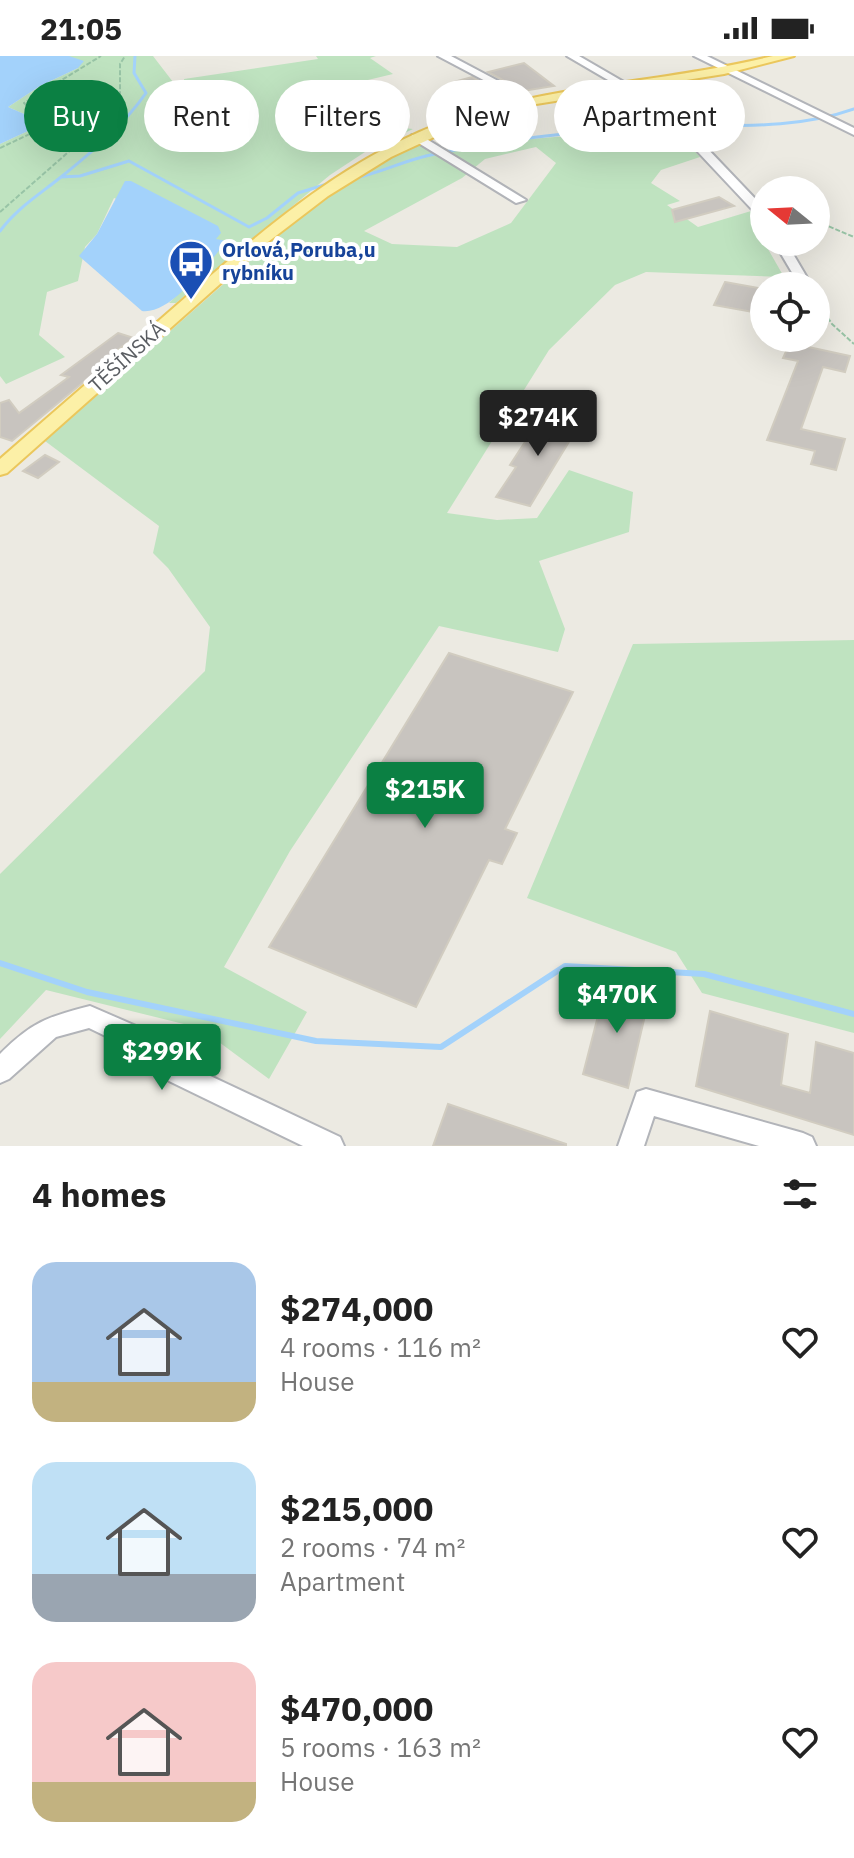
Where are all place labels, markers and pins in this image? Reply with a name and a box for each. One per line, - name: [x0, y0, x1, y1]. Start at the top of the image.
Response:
- place label: Orlová,Poruba,u rybníku: [222, 236, 376, 286]
- bus stop icon: Orlová,Poruba,u rybníku: [167, 238, 215, 301]
- pin: $274K: [482, 390, 594, 458]
- pin: $215K: [369, 762, 481, 830]
- pin: $470K: [561, 967, 673, 1035]
- pin: $299K: [106, 1024, 218, 1092]

